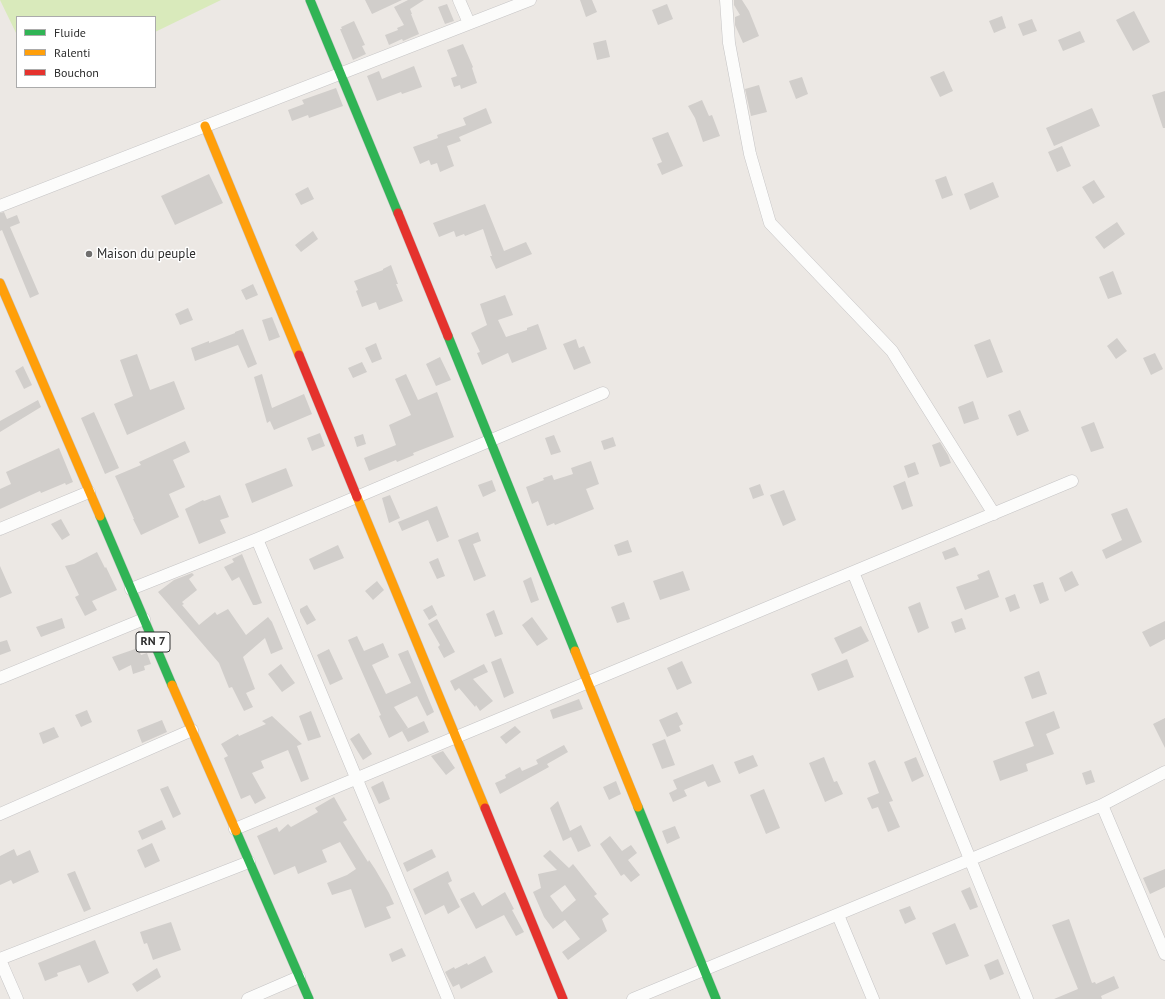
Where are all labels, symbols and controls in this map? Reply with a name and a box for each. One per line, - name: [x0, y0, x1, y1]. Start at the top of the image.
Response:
- legend: [16, 16, 156, 88]
- text: Fluide: [54, 25, 86, 40]
- text: Ralenti: [54, 45, 90, 60]
- text: Bouchon: [54, 65, 99, 80]
- place label: Maison du peuple: [97, 246, 196, 262]
- marker: Maison du peuple: [84, 249, 94, 259]
- road number: RN 7: [136, 632, 170, 652]

